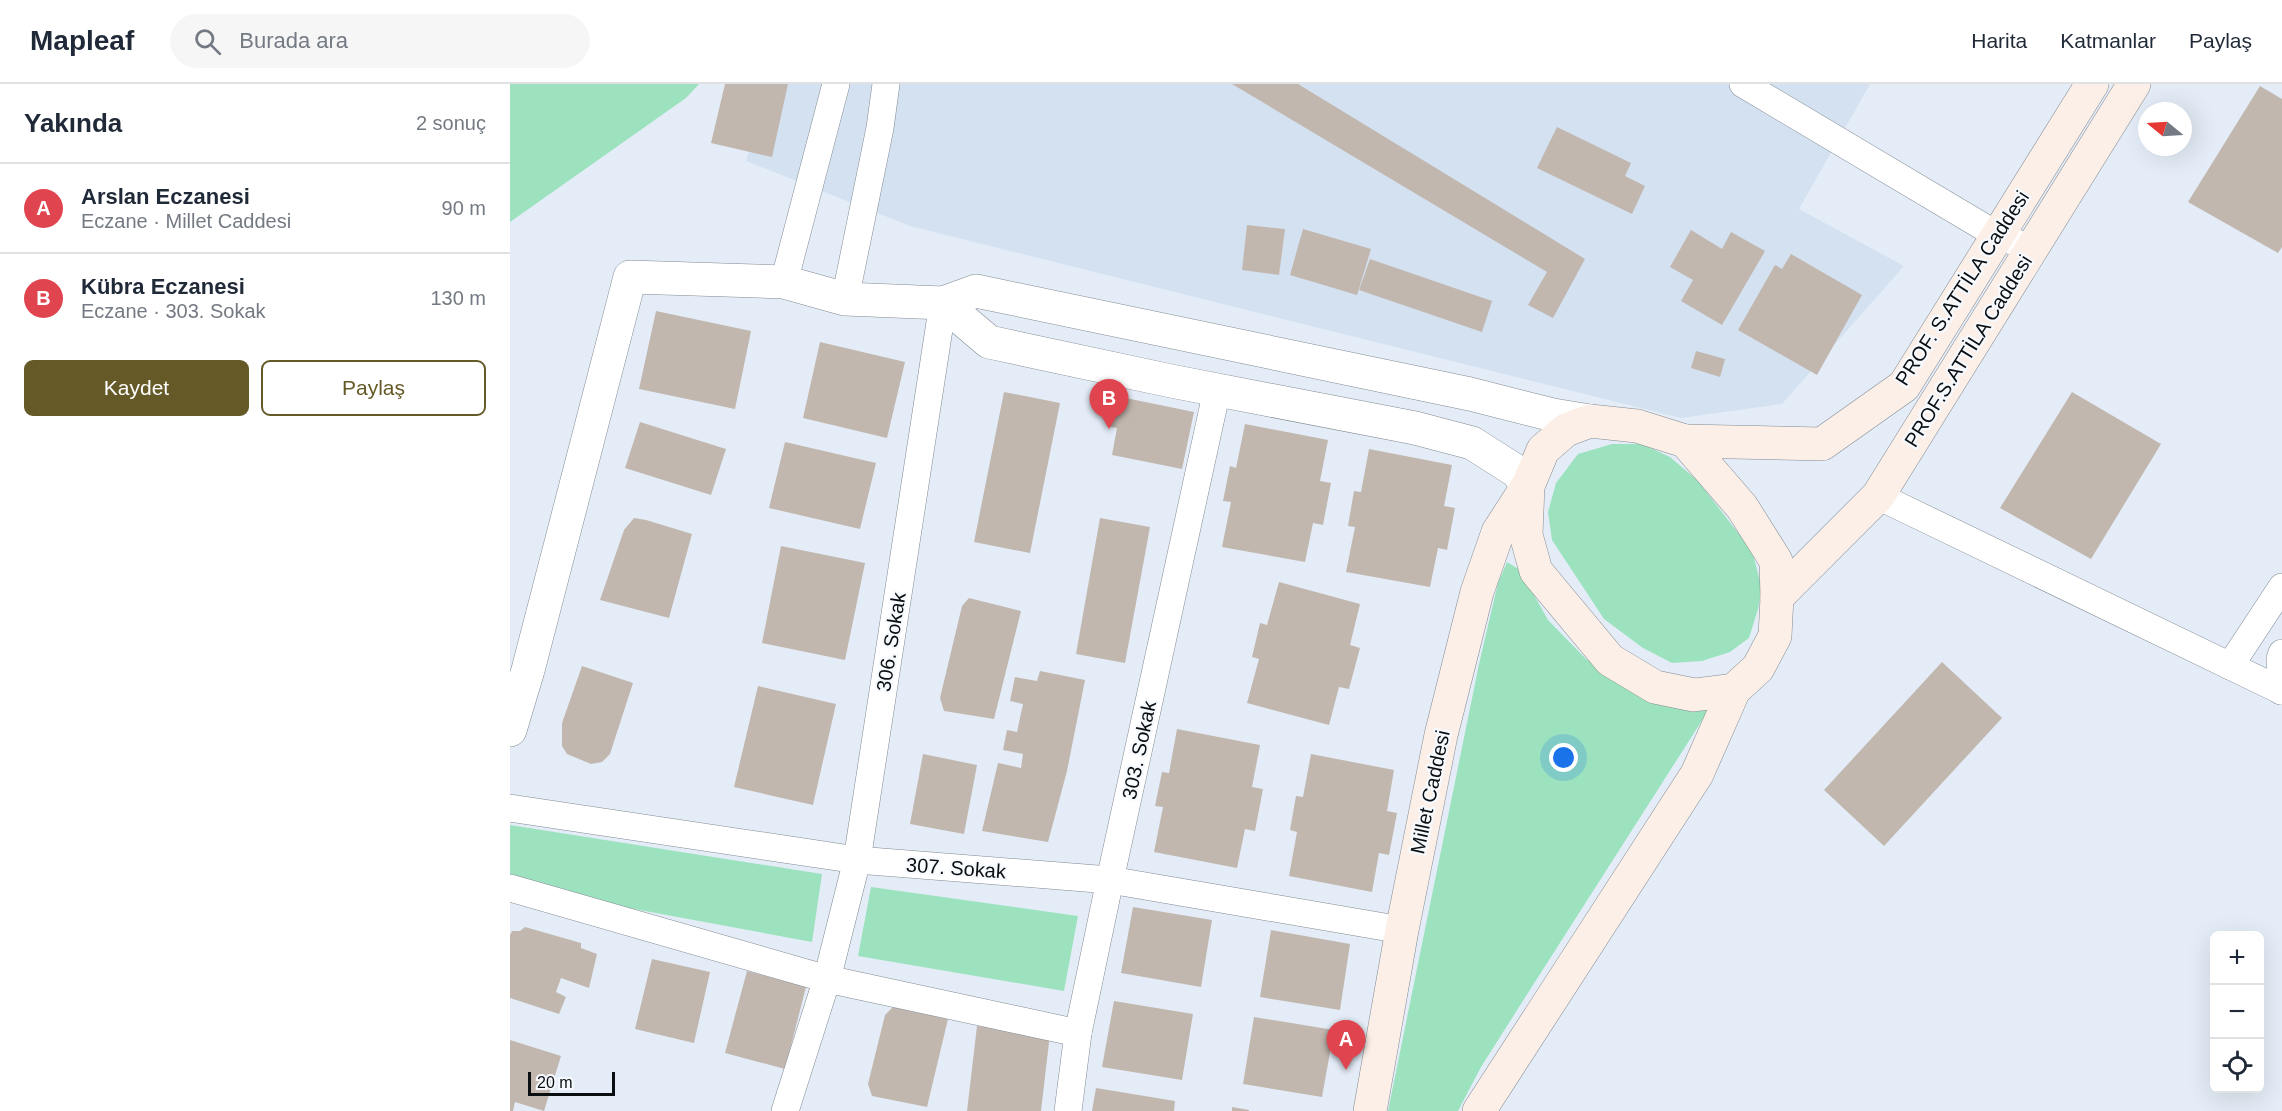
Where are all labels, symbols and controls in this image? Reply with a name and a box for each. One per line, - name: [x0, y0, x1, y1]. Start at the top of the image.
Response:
- search box: [170, 14, 590, 68]
- text: Mapleaf: [30, 25, 134, 56]
- icon: search: [191, 25, 224, 58]
- text: Burada ara: [239, 28, 348, 53]
- text: Harita: [1971, 29, 2027, 52]
- text: Katmanlar: [2060, 29, 2156, 52]
- text: Paylaş: [2189, 29, 2252, 52]
- north arrow: [2138, 102, 2192, 156]
- text: Yakında: [24, 108, 122, 138]
- text: 2 sonuç: [416, 112, 486, 134]
- text: Arslan Eczanesi: [81, 184, 250, 209]
- street label: PROF. S.ATTİLA Caddesi: [1891, 187, 2033, 389]
- text: A: [36, 197, 51, 219]
- text: 90 m: [442, 197, 486, 219]
- text: Eczane · Millet Caddesi: [81, 210, 291, 232]
- street label: PROF.S.ATTİLA Caddesi: [1900, 251, 2036, 451]
- text: Kübra Eczanesi: [81, 274, 245, 299]
- text: B: [36, 287, 51, 309]
- text: 130 m: [430, 287, 486, 309]
- text: Eczane · 303. Sokak: [81, 300, 266, 322]
- button: Kaydet: [24, 360, 249, 416]
- button: Paylaş: [261, 360, 486, 416]
- pin: B: [1090, 380, 1128, 429]
- street label: 306. Sokak: [872, 590, 910, 693]
- street label: 303. Sokak: [1118, 698, 1160, 801]
- street label: Millet Caddesi: [1406, 728, 1454, 856]
- your location: [1549, 743, 1578, 772]
- street label: 307. Sokak: [905, 854, 1008, 883]
- map controls: [2210, 931, 2264, 1093]
- button: +: [2210, 931, 2264, 985]
- button: −: [2210, 985, 2264, 1039]
- pin: A: [1326, 1020, 1366, 1070]
- button: locate: [2210, 1039, 2264, 1093]
- scale bar: [528, 1069, 615, 1096]
- text: 20 m: [537, 1074, 573, 1091]

